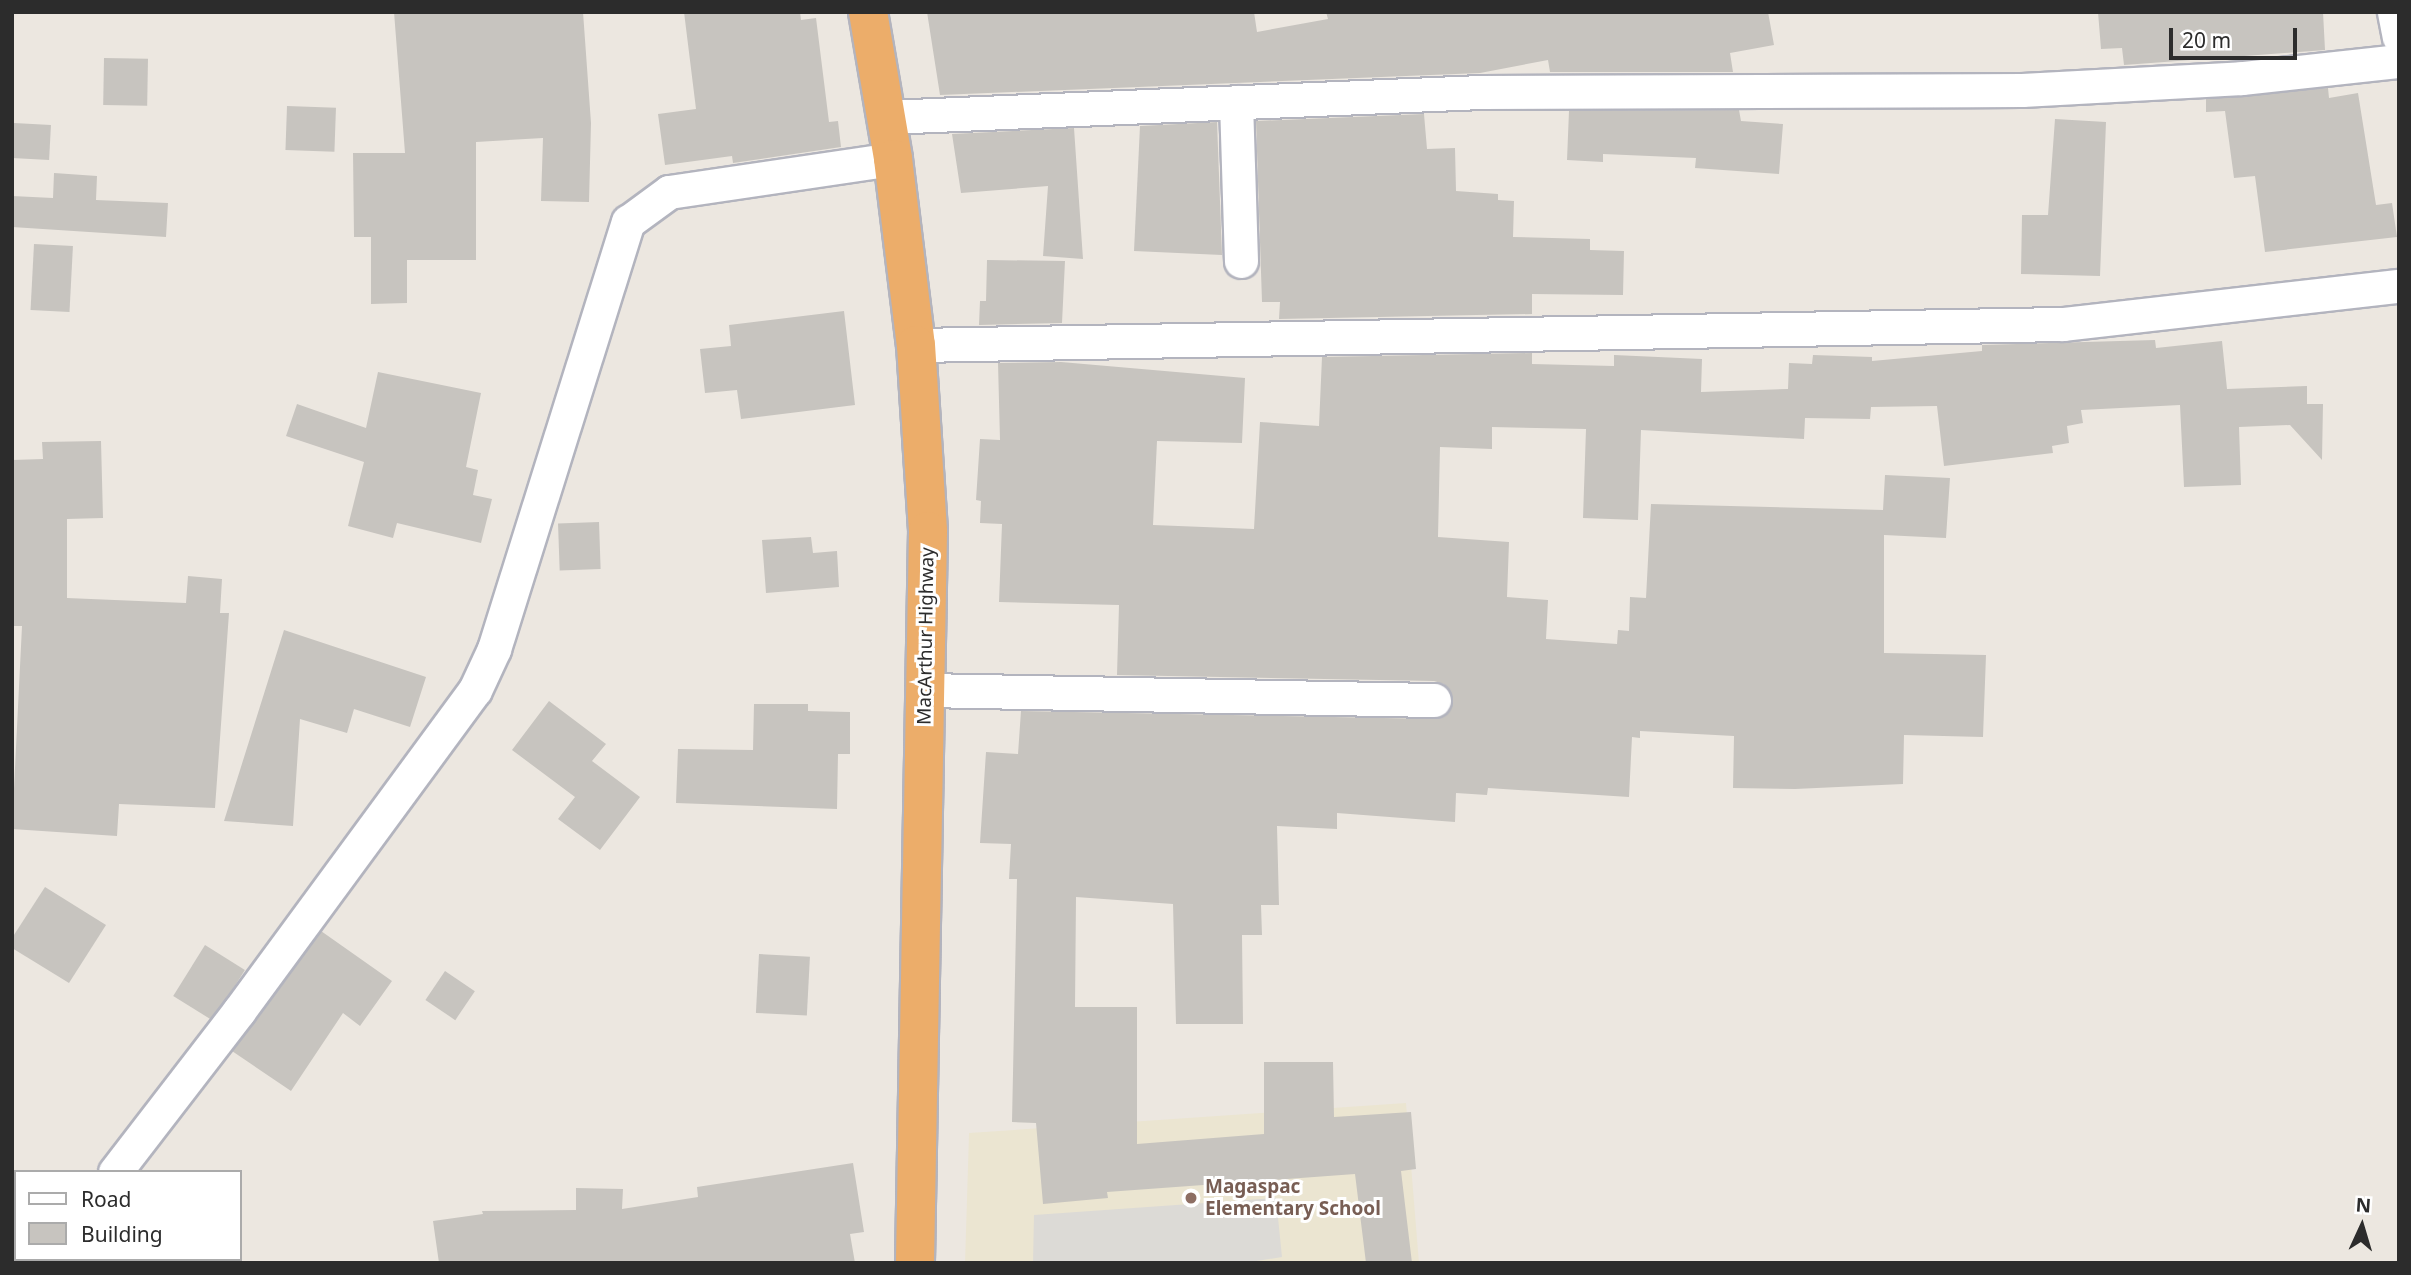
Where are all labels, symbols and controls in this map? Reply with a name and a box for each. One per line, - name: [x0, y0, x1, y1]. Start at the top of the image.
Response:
- scale bar: [2173, 14, 2301, 58]
- text: 20 m: [2182, 26, 2231, 54]
- street label: MacArthur Highway: [913, 547, 939, 725]
- legend: [14, 1170, 242, 1261]
- place label: Magaspac Elementary School: [1205, 1176, 1381, 1220]
- text: Road: [81, 1185, 131, 1213]
- marker: Magaspac Elementary School: [1183, 1190, 1199, 1206]
- north arrow: [2327, 1191, 2397, 1261]
- text: N: [2355, 1192, 2372, 1219]
- text: Building: [81, 1220, 163, 1248]

